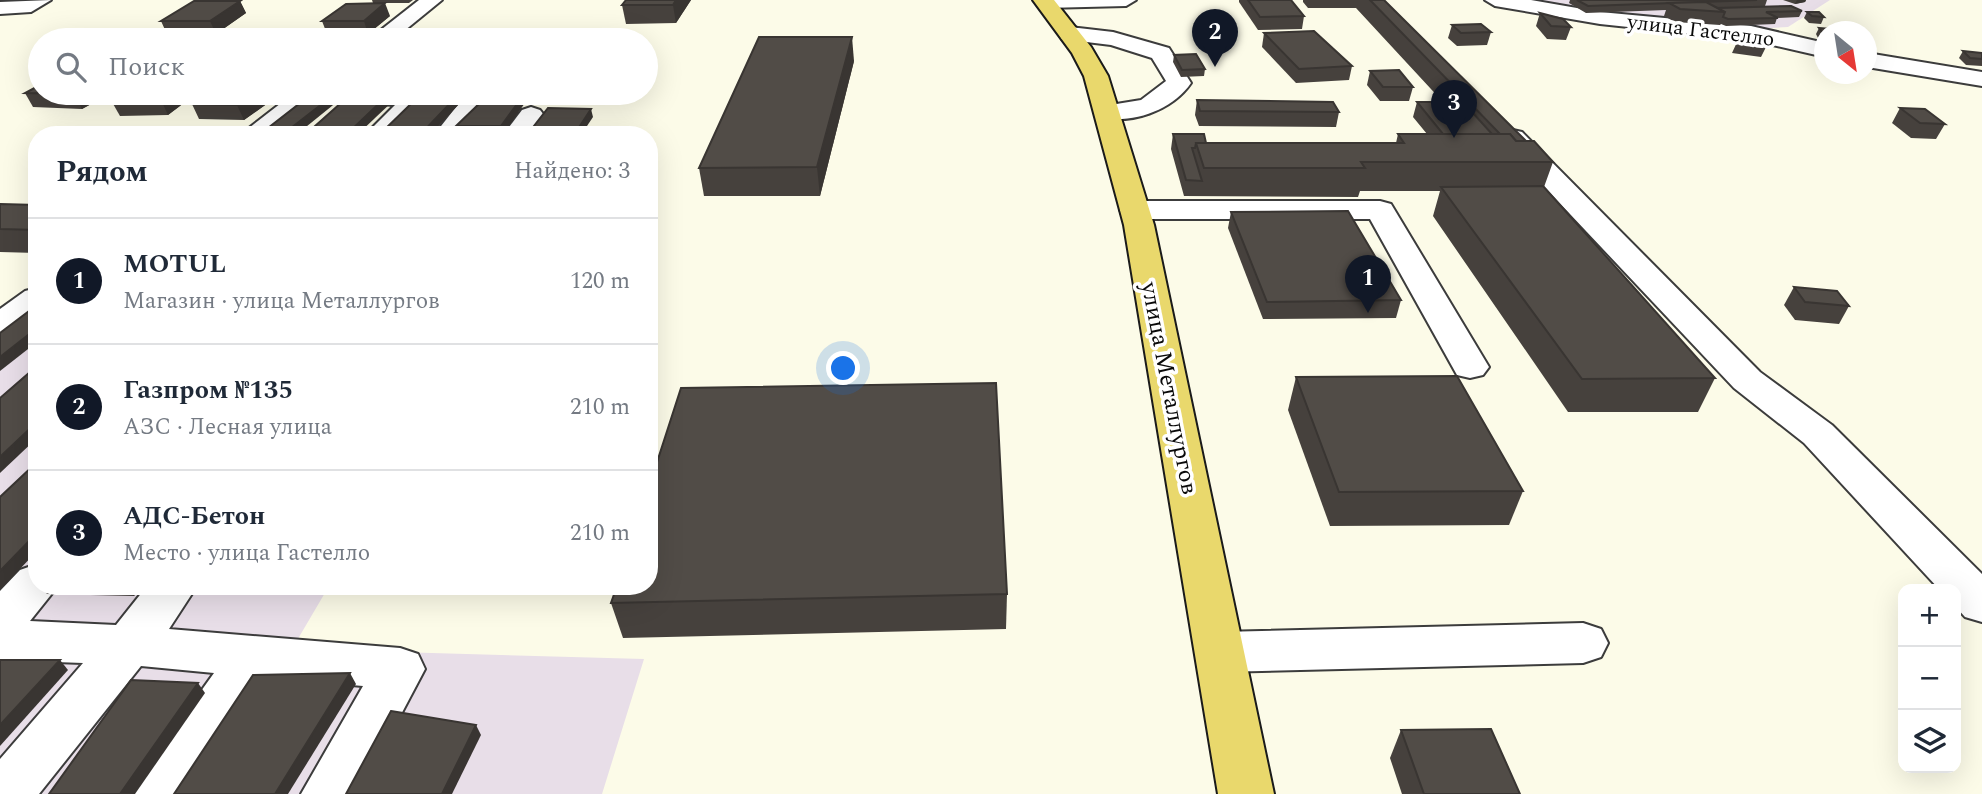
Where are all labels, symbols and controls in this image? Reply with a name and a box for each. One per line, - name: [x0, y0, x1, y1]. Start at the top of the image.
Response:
- street label: улица Гастелло: [1625, 6, 1776, 56]
- pin: 2: [1192, 9, 1238, 67]
- north arrow: [1814, 21, 1877, 84]
- search box: [28, 28, 658, 105]
- text: Поиск: [108, 47, 185, 87]
- icon: search: [52, 48, 90, 86]
- pin: 3: [1431, 80, 1477, 138]
- text: Рядом: [56, 149, 148, 195]
- text: Найдено: 3: [514, 154, 630, 189]
- text: MOTUL: [123, 244, 226, 284]
- pin: 1: [1345, 255, 1391, 313]
- text: 1: [73, 264, 85, 299]
- text: 120 m: [570, 264, 630, 299]
- street label: улица Металлургов: [1131, 278, 1207, 497]
- text: Магазин · улица Металлургов: [123, 284, 440, 319]
- your location: [826, 351, 860, 385]
- text: Газпром №135: [123, 370, 293, 410]
- text: 2: [73, 390, 85, 425]
- text: 210 m: [570, 390, 630, 425]
- text: АЗС · Лесная улица: [123, 410, 332, 445]
- text: АДС-Бетон: [123, 496, 265, 536]
- text: 3: [73, 516, 85, 551]
- text: 210 m: [570, 516, 630, 551]
- text: Место · улица Гастелло: [123, 536, 370, 571]
- map controls: [1898, 584, 1961, 773]
- button: +: [1898, 584, 1961, 647]
- button: −: [1898, 647, 1961, 710]
- button: layers: [1898, 710, 1961, 773]

